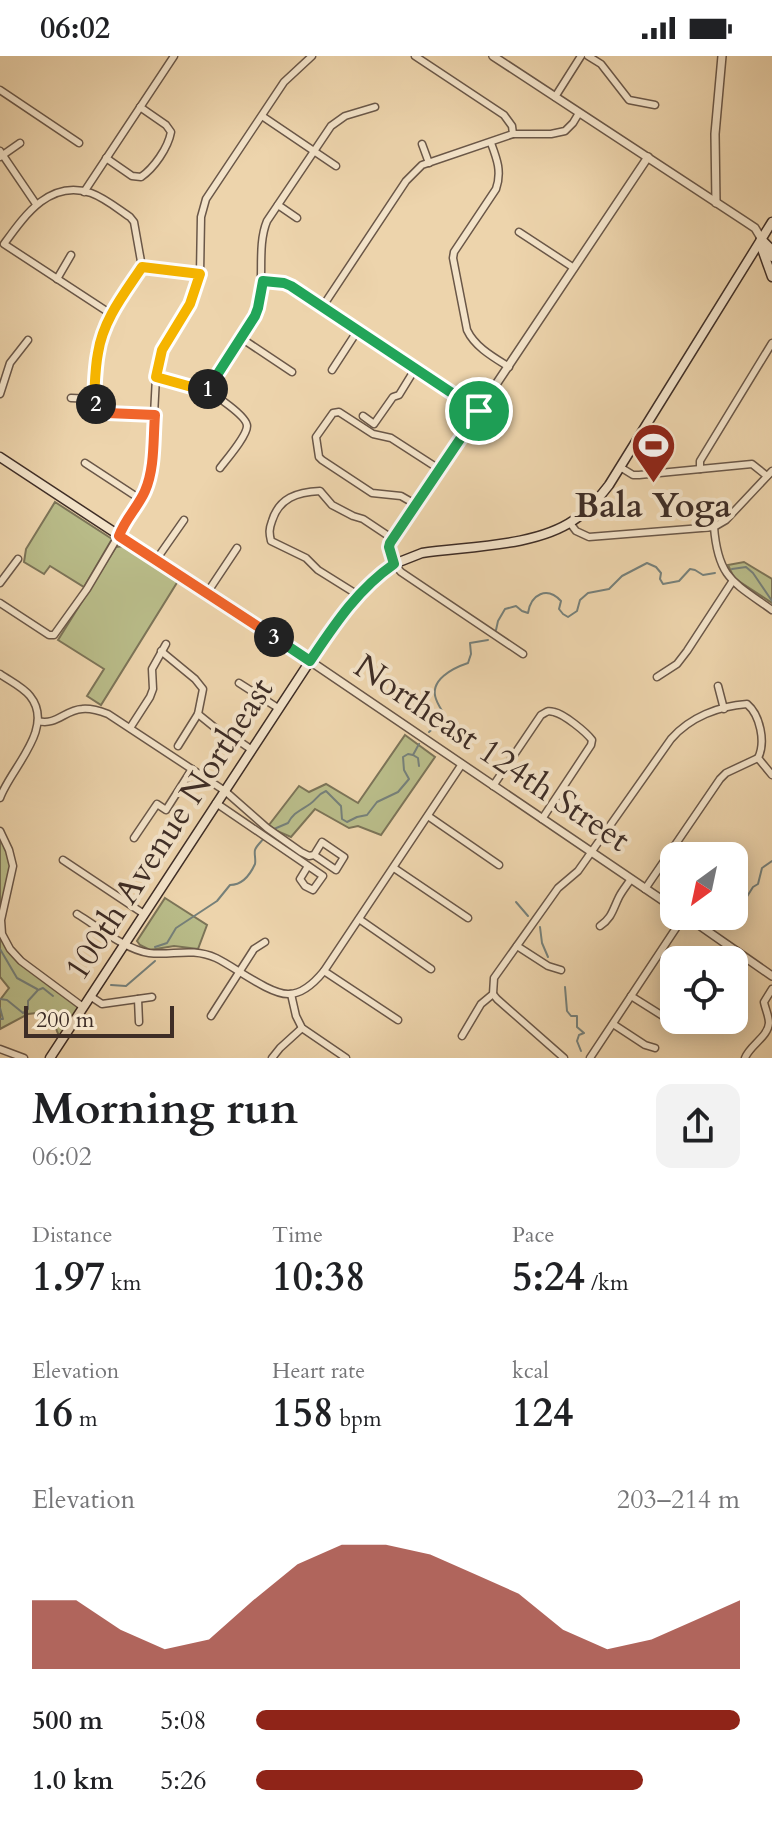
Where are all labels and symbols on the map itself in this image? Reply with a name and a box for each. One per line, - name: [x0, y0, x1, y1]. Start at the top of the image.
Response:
- pin: 1: [188, 369, 228, 409]
- pin: [445, 377, 513, 445]
- pin: 2: [76, 384, 116, 424]
- sports icon: Bala Yoga: [629, 422, 677, 485]
- place label: Bala Yoga: [575, 483, 731, 529]
- pin: 3: [254, 617, 294, 657]
- street label: Northeast 124th Street: [345, 644, 639, 863]
- street label: 100th Avenue Northeast: [54, 669, 284, 989]
- north arrow: [660, 842, 748, 930]
- scale bar: [24, 1002, 174, 1038]

